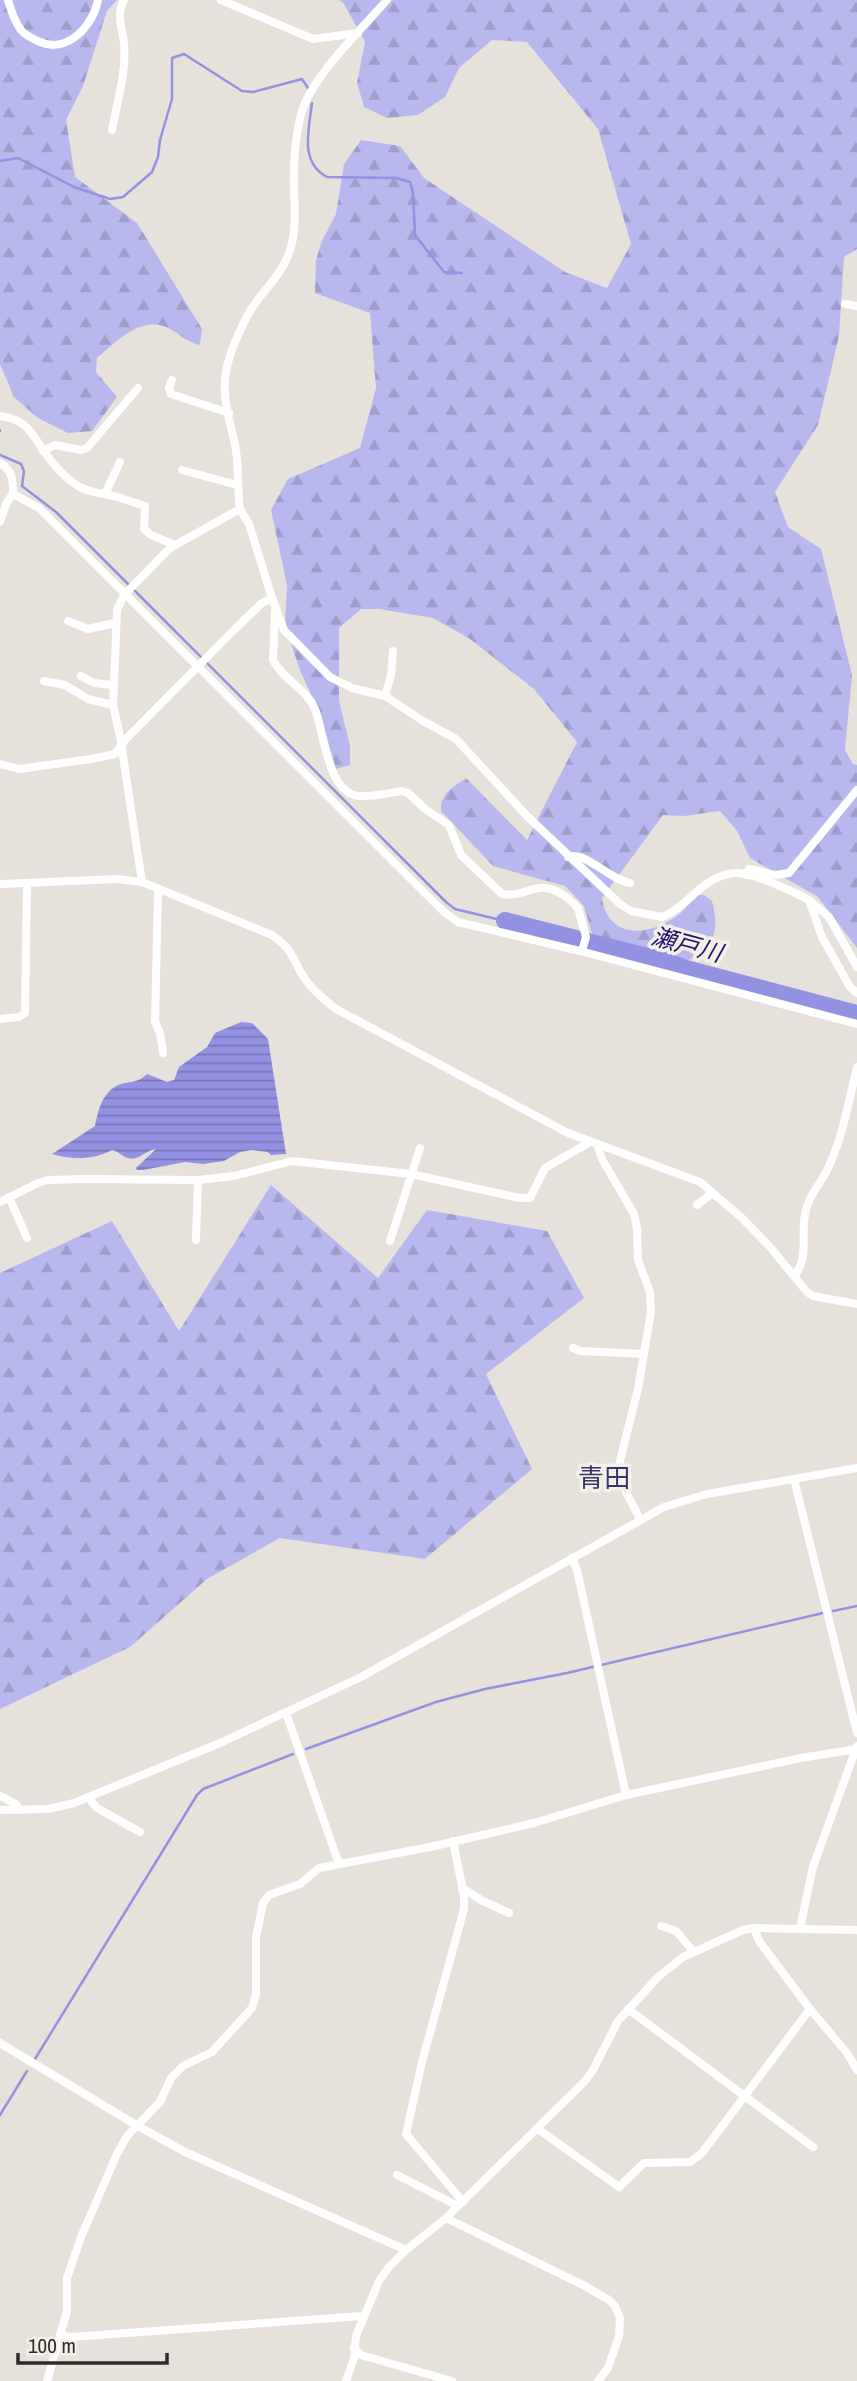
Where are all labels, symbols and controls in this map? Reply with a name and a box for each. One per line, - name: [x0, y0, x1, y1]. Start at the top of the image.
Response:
- water label: 瀬戸川: [648, 919, 729, 970]
- district label: 青田: [578, 1460, 630, 1495]
- scale bar: [18, 2322, 166, 2366]
- text: 100 m: [28, 2331, 76, 2360]

